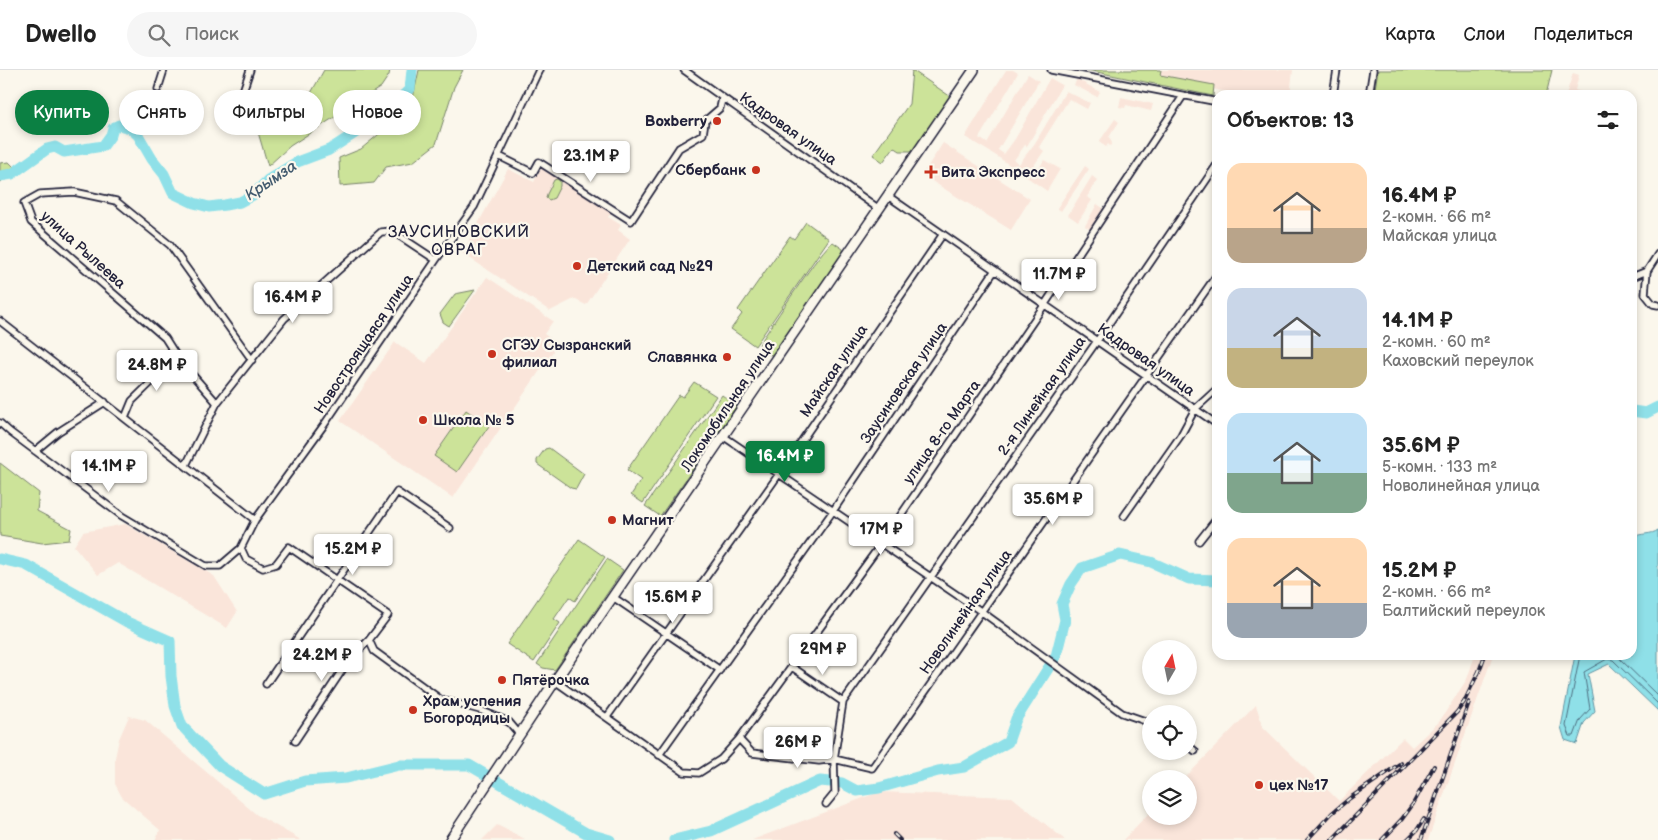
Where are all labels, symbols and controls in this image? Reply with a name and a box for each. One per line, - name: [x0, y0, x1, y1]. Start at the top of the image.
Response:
- search box: [127, 12, 477, 57]
- text: Dwello: [25, 20, 97, 49]
- icon: search: [145, 21, 173, 49]
- text: Поиск: [185, 23, 239, 46]
- text: Карта: [1385, 24, 1435, 45]
- text: Слои: [1463, 24, 1505, 45]
- text: Поделиться: [1533, 24, 1633, 45]
- street label: Кадровая улица: [736, 88, 840, 170]
- chip: Купить: [15, 90, 109, 135]
- chip: Снять: [119, 90, 204, 135]
- chip: Фильтры: [214, 90, 323, 135]
- chip: Новое: [333, 90, 421, 135]
- icon: filters: [1594, 106, 1622, 134]
- text: Объектов: 13: [1227, 108, 1354, 133]
- place label: Boxberry: [645, 112, 707, 131]
- marker: Boxberry: [711, 115, 723, 127]
- pin: 23.1M ₽: [545, 140, 637, 183]
- text: 23.1M ₽: [563, 147, 619, 166]
- water label: Крымза: [241, 157, 301, 205]
- place label: Сбербанк: [675, 161, 747, 180]
- place label: Вита Экспресс: [941, 163, 1046, 182]
- marker: Сбербанк: [750, 164, 762, 176]
- marker: Вита Экспресс: [925, 166, 937, 178]
- icon: home: [1267, 183, 1327, 243]
- text: 16.4M ₽: [1382, 183, 1457, 208]
- street label: улица Рылеева: [37, 207, 129, 293]
- text: 2-комн. · 66 m²: [1382, 208, 1491, 227]
- district label: ЗАУСИНОВСКИЙ ОВРАГ: [388, 223, 530, 260]
- text: Майская улица: [1382, 227, 1497, 246]
- place label: Детский сад №29: [587, 257, 713, 276]
- pin: 11.7M ₽: [1013, 258, 1105, 301]
- marker: Детский сад №29: [571, 260, 583, 272]
- text: 11.7M ₽: [1032, 265, 1086, 284]
- street label: Новостроящаяся улица: [310, 270, 418, 417]
- pin: 16.4M ₽: [247, 282, 339, 324]
- text: 16.4M ₽: [265, 288, 321, 307]
- icon: home: [1267, 308, 1327, 368]
- text: 14.1M ₽: [1382, 308, 1453, 333]
- street label: Заусиновская улица: [856, 319, 952, 447]
- street label: Кадровая улица: [1094, 319, 1198, 401]
- street label: Майская улица: [796, 321, 872, 421]
- street label: 2-я Линейная улица: [994, 333, 1090, 459]
- text: 2-комн. · 60 m²: [1382, 333, 1491, 352]
- place label: СГЭУ Сызранский филиал: [502, 336, 632, 372]
- street label: Локомобильная улица: [676, 337, 779, 476]
- marker: СГЭУ Сызранский филиал: [486, 348, 498, 360]
- place label: Славянка: [647, 348, 717, 367]
- pin: 24.8M ₽: [111, 350, 203, 392]
- marker: Славянка: [721, 351, 733, 363]
- text: Каховский переулок: [1382, 352, 1534, 371]
- text: 24.8M ₽: [128, 356, 186, 375]
- street label: улица 8-го Марта: [899, 376, 985, 488]
- place label: Школа № 5: [433, 411, 515, 430]
- marker: Школа № 5: [417, 414, 429, 426]
- icon: home: [1267, 433, 1327, 493]
- text: 35.6M ₽: [1382, 433, 1460, 458]
- pin: 16.4M ₽: [739, 440, 831, 483]
- text: 16.4M ₽: [757, 447, 813, 466]
- pin: 14.1M ₽: [63, 450, 155, 493]
- text: 14.1M ₽: [82, 457, 136, 476]
- text: 5-комн. · 133 m²: [1382, 458, 1497, 477]
- text: Новолинейная улица: [1382, 477, 1540, 496]
- pin: 35.6M ₽: [1007, 484, 1099, 526]
- text: 35.6M ₽: [1023, 490, 1083, 509]
- place label: Магнит: [622, 511, 674, 530]
- marker: Магнит: [606, 514, 618, 526]
- pin: 17M ₽: [846, 514, 916, 556]
- text: 17M ₽: [860, 520, 903, 539]
- pin: 15.2M ₽: [307, 534, 399, 576]
- text: 15.2M ₽: [325, 540, 381, 559]
- street label: Новолинейная улица: [916, 546, 1016, 678]
- icon: home: [1267, 558, 1327, 618]
- text: 15.2M ₽: [1382, 558, 1456, 583]
- pin: 15.6M ₽: [627, 582, 719, 624]
- text: 2-комн. · 66 m²: [1382, 583, 1491, 602]
- text: 15.6M ₽: [645, 588, 701, 607]
- text: Балтийский переулок: [1382, 602, 1545, 621]
- pin: 29M ₽: [788, 634, 858, 676]
- pin: 24.2M ₽: [276, 640, 368, 682]
- text: 29M ₽: [800, 640, 846, 659]
- north arrow: [1142, 640, 1198, 695]
- map controls: [1142, 640, 1197, 825]
- text: 24.2M ₽: [293, 646, 351, 665]
- place label: Пятёрочка: [512, 671, 590, 690]
- marker: Пятёрочка: [496, 674, 508, 686]
- place label: Храм успения Богородицы: [422, 692, 521, 728]
- marker: Храм успения Богородицы: [407, 704, 419, 716]
- button: locate: [1142, 705, 1197, 760]
- pin: 26M ₽: [763, 726, 833, 769]
- text: 26M ₽: [775, 733, 821, 752]
- button: layers: [1142, 770, 1197, 825]
- place label: цех №17: [1269, 776, 1329, 795]
- marker: цех №17: [1253, 779, 1265, 791]

